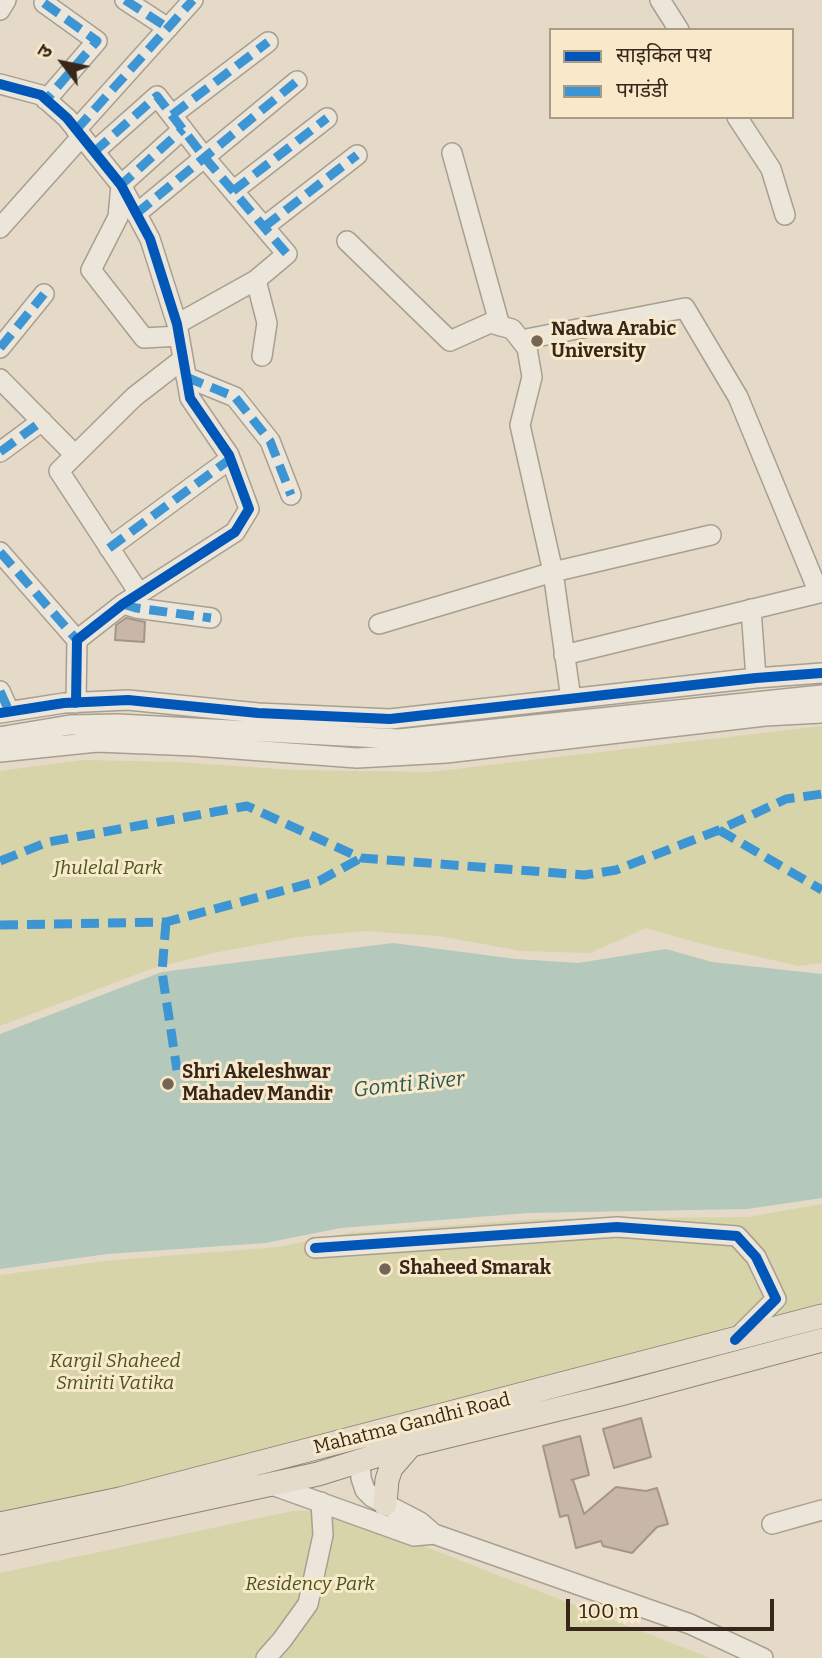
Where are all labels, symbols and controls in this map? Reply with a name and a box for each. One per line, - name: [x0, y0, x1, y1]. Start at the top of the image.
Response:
- north arrow: [28, 28, 98, 98]
- legend: [549, 28, 794, 119]
- text: उ: [32, 41, 57, 62]
- text: साइकिल पथ: [616, 42, 711, 68]
- text: पगडंडी: [616, 77, 668, 103]
- place label: Nadwa Arabic University: [551, 319, 676, 363]
- marker: Nadwa Arabic University: [529, 333, 545, 349]
- park label: Jhulelal Park: [54, 858, 162, 880]
- place label: Shri Akeleshwar Mahadev Mandir: [182, 1062, 333, 1106]
- water label: Gomti River: [352, 1067, 466, 1103]
- marker: Shri Akeleshwar Mahadev Mandir: [160, 1076, 176, 1092]
- place label: Shaheed Smarak: [399, 1258, 551, 1280]
- marker: Shaheed Smarak: [377, 1261, 393, 1277]
- park label: Kargil Shaheed Smiriti Vatika: [49, 1351, 181, 1395]
- street label: Mahatma Gandhi Road: [311, 1389, 513, 1459]
- park label: Residency Park: [245, 1574, 375, 1596]
- scale bar: [570, 1584, 778, 1628]
- text: 100 m: [579, 1598, 639, 1624]

